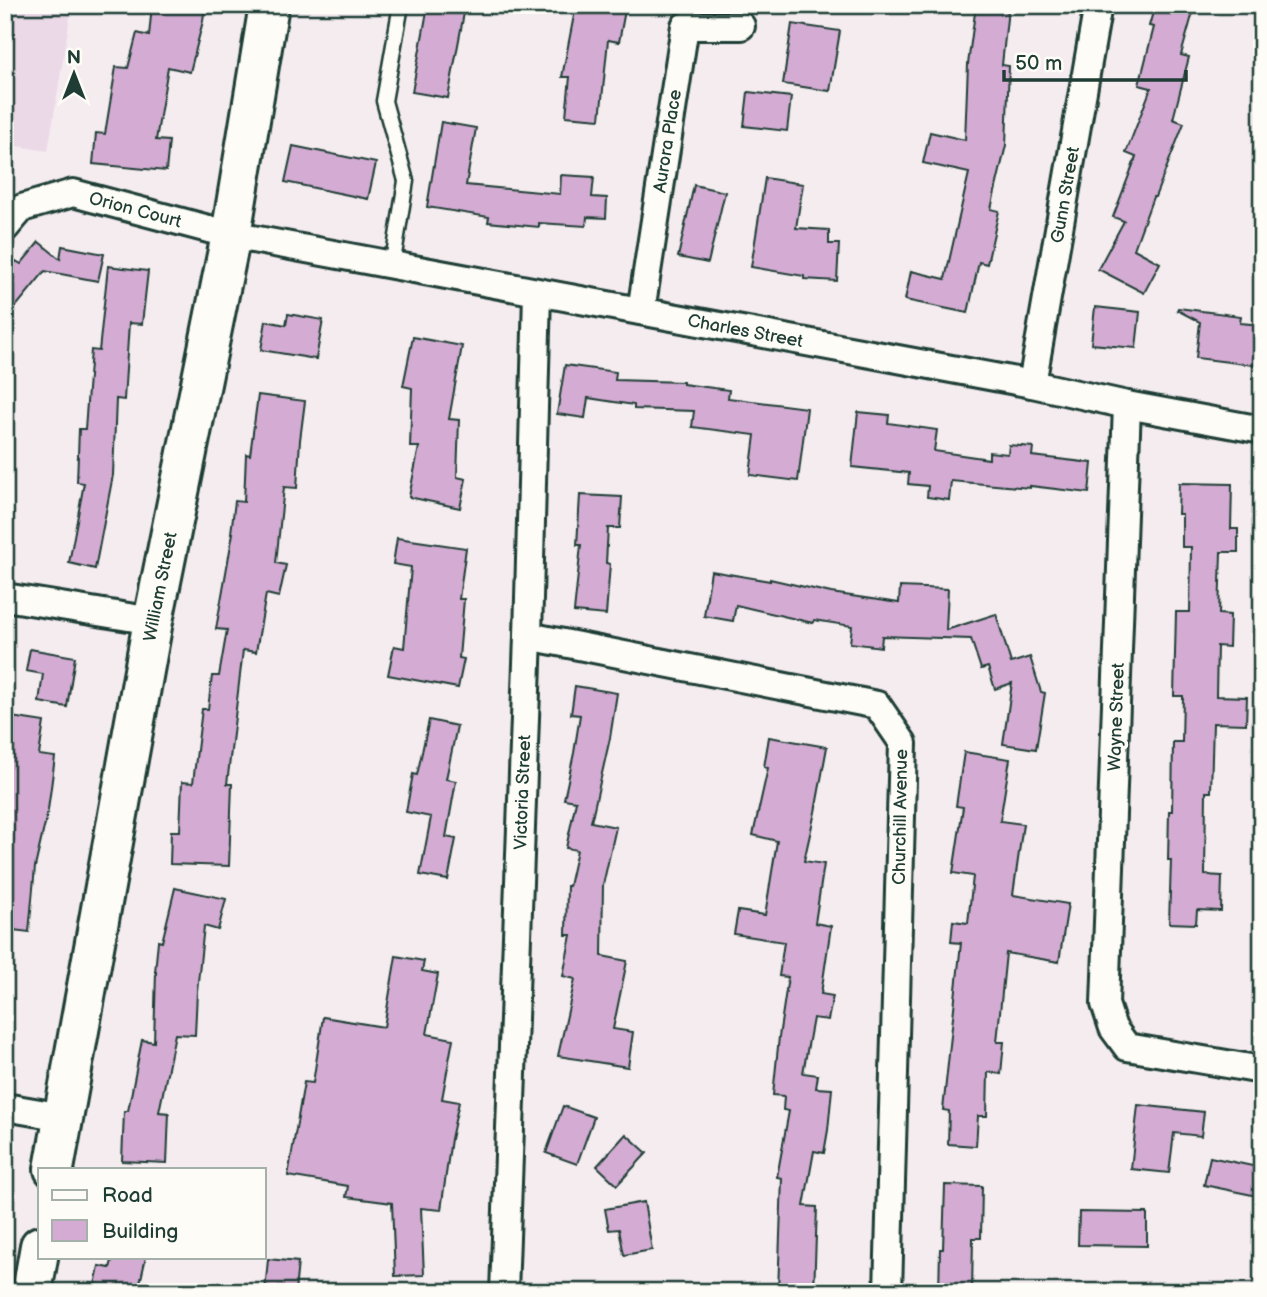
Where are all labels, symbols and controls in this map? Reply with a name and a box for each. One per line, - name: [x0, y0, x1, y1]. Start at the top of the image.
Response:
- north arrow: [38, 38, 108, 108]
- scale bar: [1004, 38, 1186, 82]
- text: N: [67, 47, 81, 70]
- text: 50 m: [1015, 51, 1062, 76]
- street label: Aurora Place: [649, 88, 686, 194]
- street label: Gunn Street: [1047, 144, 1084, 245]
- street label: Orion Court: [87, 188, 184, 233]
- street label: Charles Street: [686, 310, 805, 352]
- street label: William Street: [140, 530, 182, 643]
- street label: Wayne Street: [1104, 662, 1129, 772]
- street label: Victoria Street: [510, 734, 535, 850]
- street label: Churchill Avenue: [889, 749, 912, 885]
- legend: [38, 1168, 266, 1258]
- text: Road: [102, 1183, 153, 1208]
- text: Building: [102, 1219, 178, 1244]

